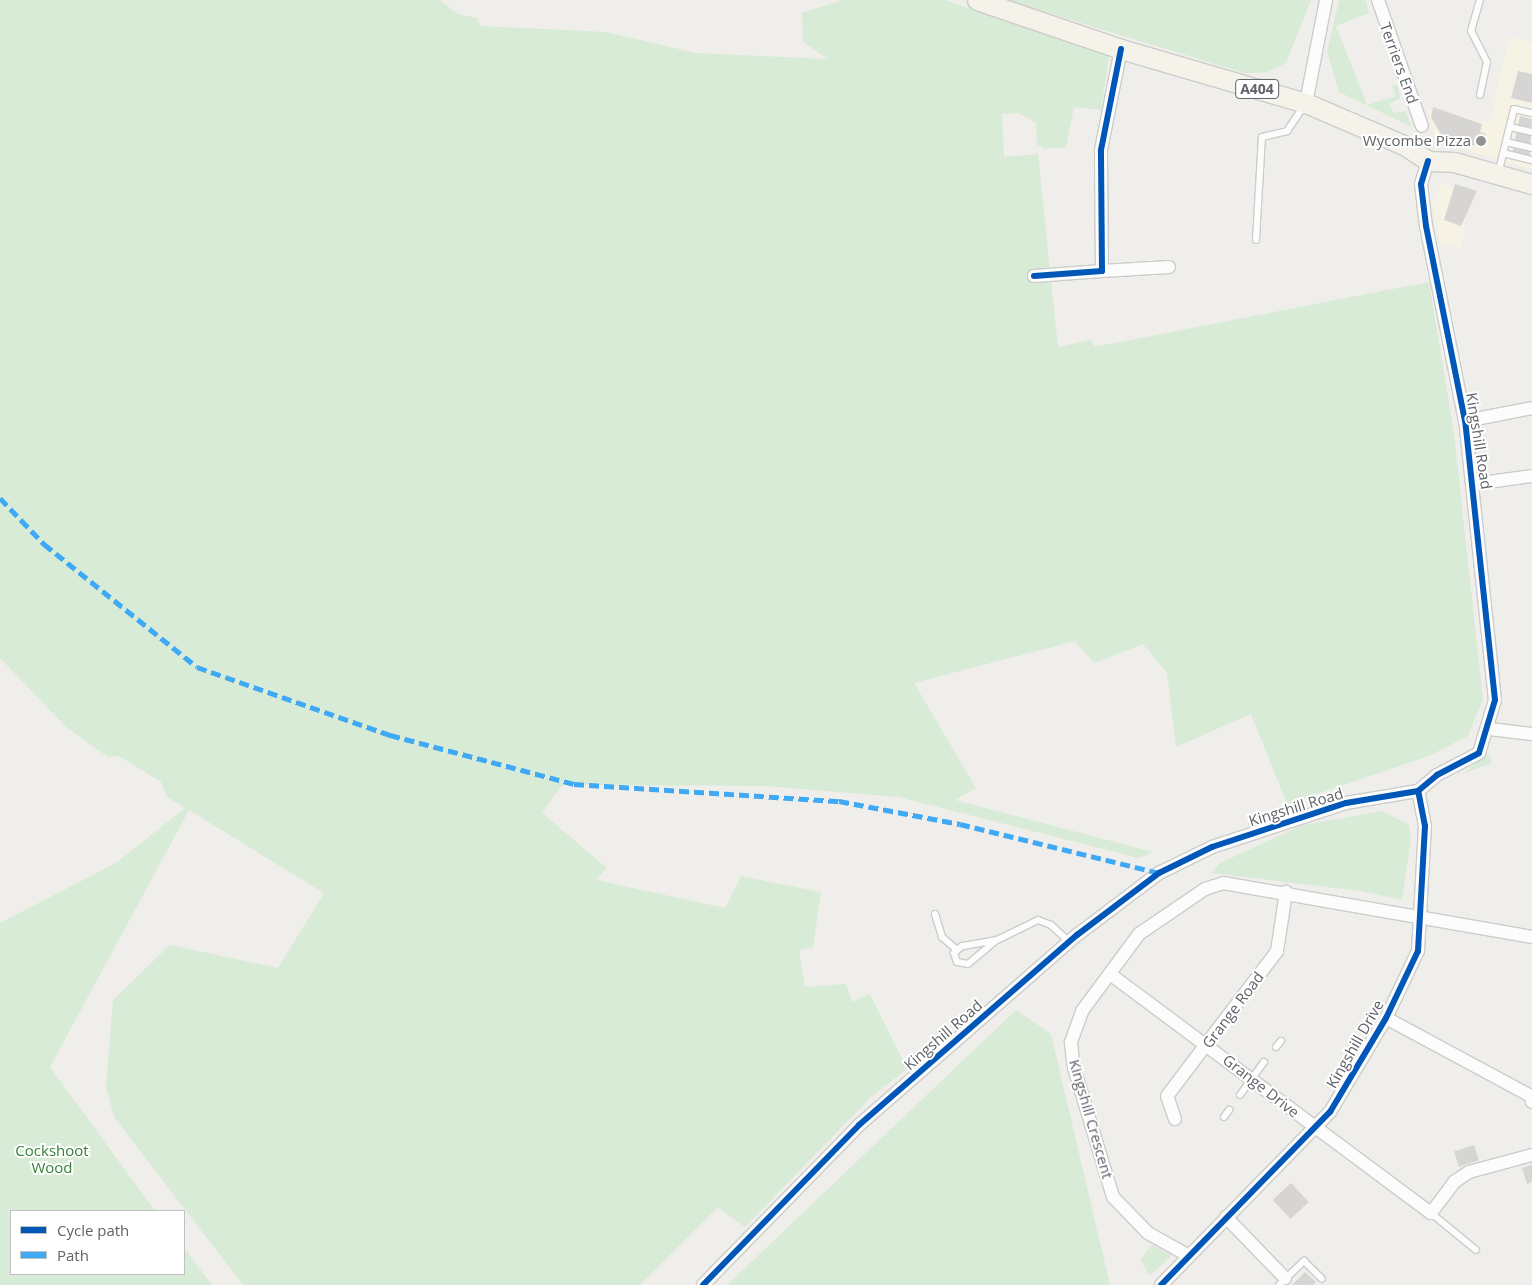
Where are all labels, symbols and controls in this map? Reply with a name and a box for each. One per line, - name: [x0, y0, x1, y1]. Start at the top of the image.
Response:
- street label: Terriers End: [1376, 20, 1422, 106]
- road number: A404: [1234, 78, 1280, 100]
- place label: Wycombe Pizza: [1363, 132, 1471, 150]
- marker: Wycombe Pizza: [1475, 135, 1487, 147]
- street label: Kingshill Road: [1462, 391, 1496, 491]
- street label: Kingshill Road: [1247, 784, 1345, 830]
- street label: Grange Road: [1198, 968, 1268, 1052]
- street label: Kingshill Road: [900, 996, 986, 1074]
- street label: Kingshill Drive: [1323, 997, 1387, 1091]
- street label: Grange Drive: [1219, 1051, 1303, 1121]
- street label: Kingshill Crescent: [1065, 1057, 1117, 1181]
- park label: Cockshoot Wood: [15, 1141, 89, 1176]
- legend: [10, 1210, 185, 1275]
- text: Cycle path: [57, 1220, 129, 1240]
- text: Path: [57, 1245, 89, 1265]

